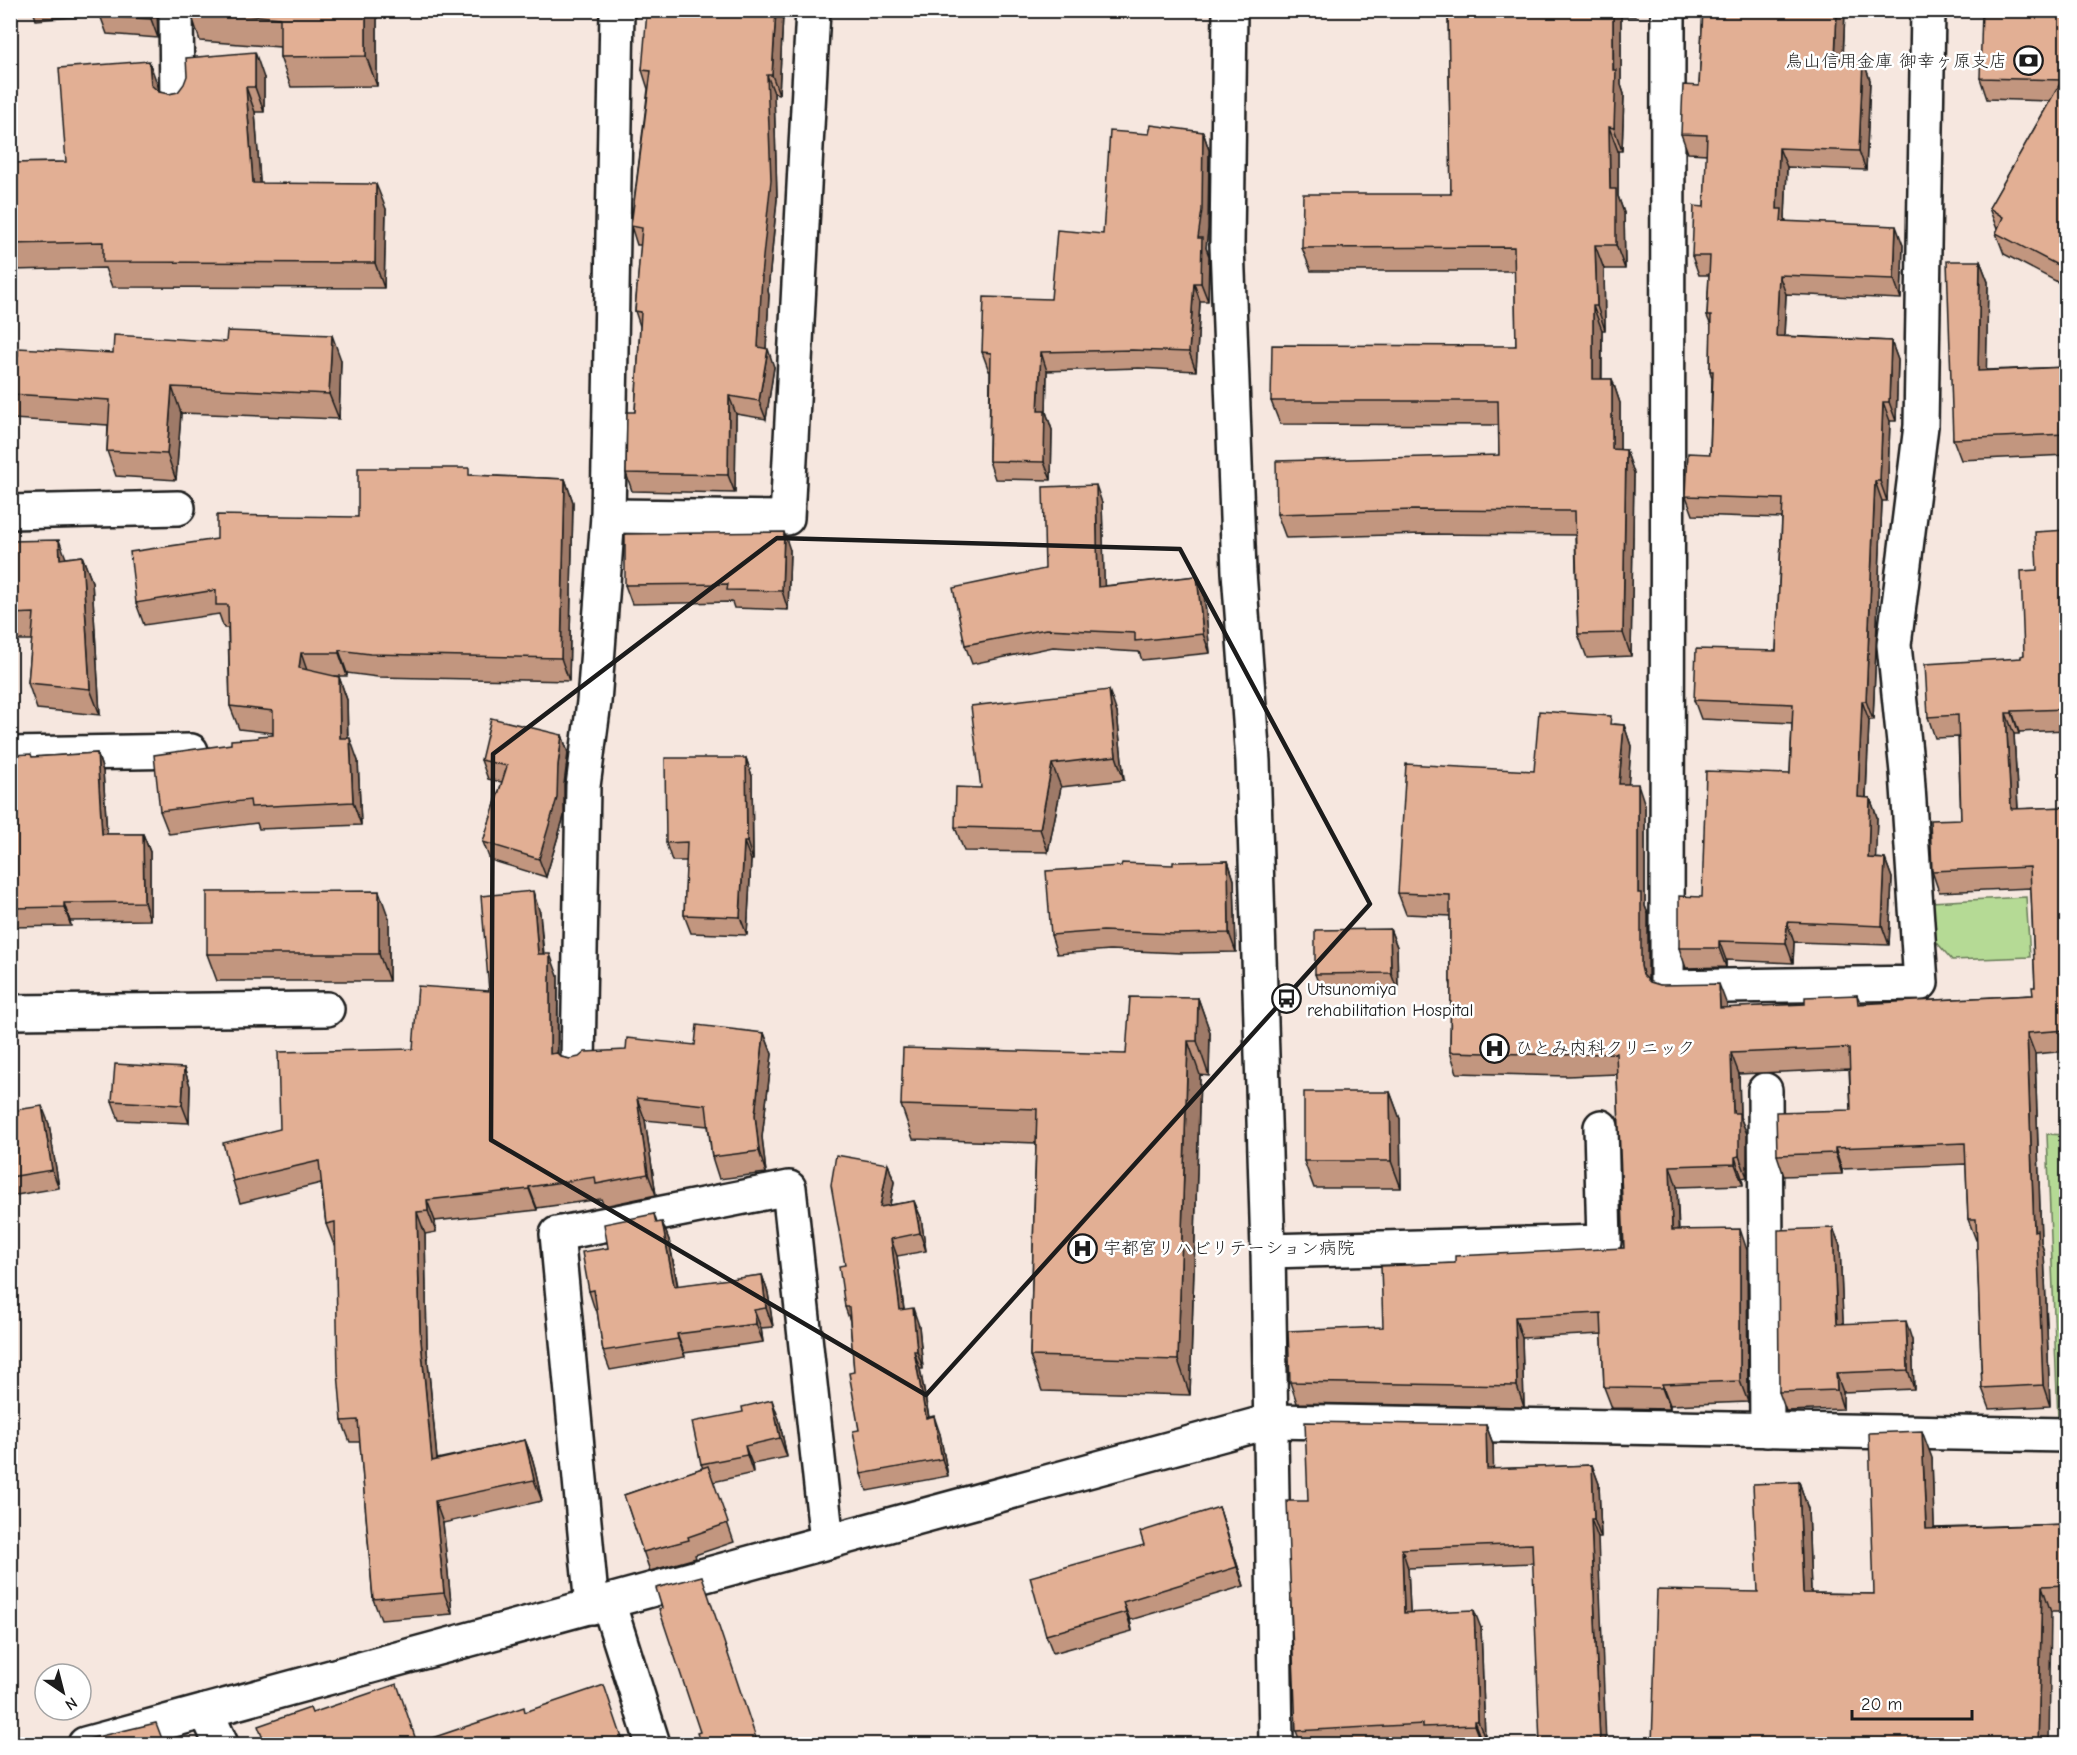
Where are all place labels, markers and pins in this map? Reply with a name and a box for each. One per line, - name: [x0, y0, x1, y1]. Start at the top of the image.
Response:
- bank icon: 烏山信用金庫 御幸ヶ原支店: [2012, 45, 2044, 77]
- place label: 烏山信用金庫 御幸ヶ原支店: [1785, 51, 2007, 72]
- place label: Utsunomiya rehabilitation Hospital: [1307, 979, 1474, 1021]
- bus stop icon: Utsunomiya rehabilitation Hospital: [1270, 983, 1302, 1015]
- hospital icon: ひとみ内科クリニック: [1478, 1032, 1510, 1064]
- place label: ひとみ内科クリニック: [1515, 1038, 1695, 1059]
- hospital icon: 宇都宮リハビリテーション病院: [1066, 1232, 1098, 1264]
- place label: 宇都宮リハビリテーション病院: [1103, 1238, 1355, 1259]

